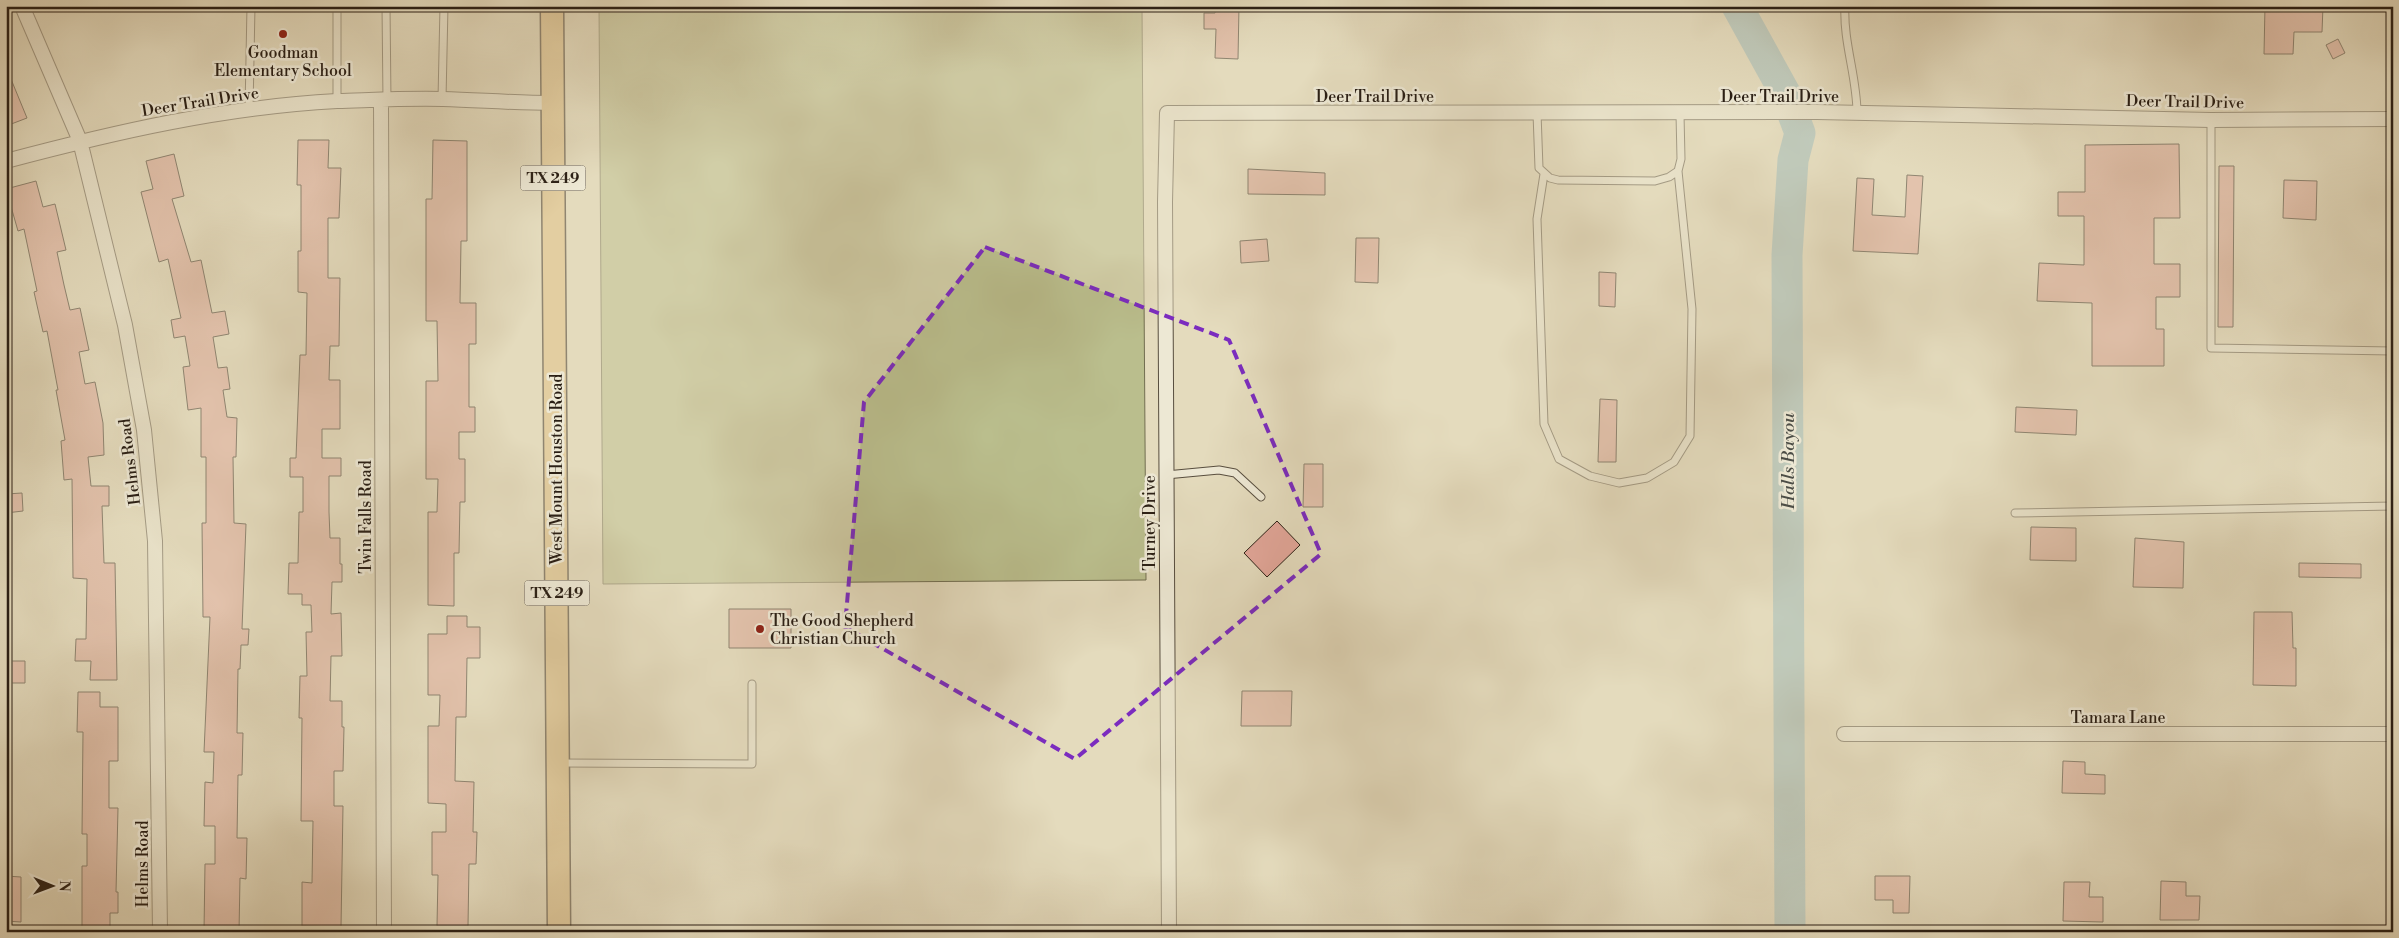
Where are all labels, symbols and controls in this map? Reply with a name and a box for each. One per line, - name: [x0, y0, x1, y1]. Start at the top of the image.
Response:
- marker: Goodman Elementary School: [277, 28, 289, 40]
- place label: Goodman Elementary School: [214, 43, 352, 81]
- street label: Deer Trail Drive: [140, 83, 260, 121]
- street label: Deer Trail Drive: [1316, 87, 1434, 107]
- street label: Deer Trail Drive: [1721, 87, 1839, 107]
- street label: Deer Trail Drive: [2126, 91, 2244, 113]
- road number: TX 249: [520, 166, 586, 190]
- street label: West Mount Houston Road: [547, 374, 567, 565]
- water label: Halls Bayou: [1777, 412, 1800, 510]
- street label: Helms Road: [115, 417, 145, 506]
- street label: Twin Falls Road: [356, 460, 376, 574]
- street label: Turney Drive: [1140, 475, 1160, 571]
- road number: TX 249: [524, 580, 590, 606]
- place label: The Good Shepherd Christian Church: [770, 611, 914, 649]
- marker: The Good Shepherd Christian Church: [754, 623, 766, 635]
- street label: Tamara Lane: [2070, 708, 2166, 728]
- street label: Helms Road: [133, 820, 153, 908]
- north arrow: [28, 860, 78, 910]
- text: N: [55, 881, 73, 892]

